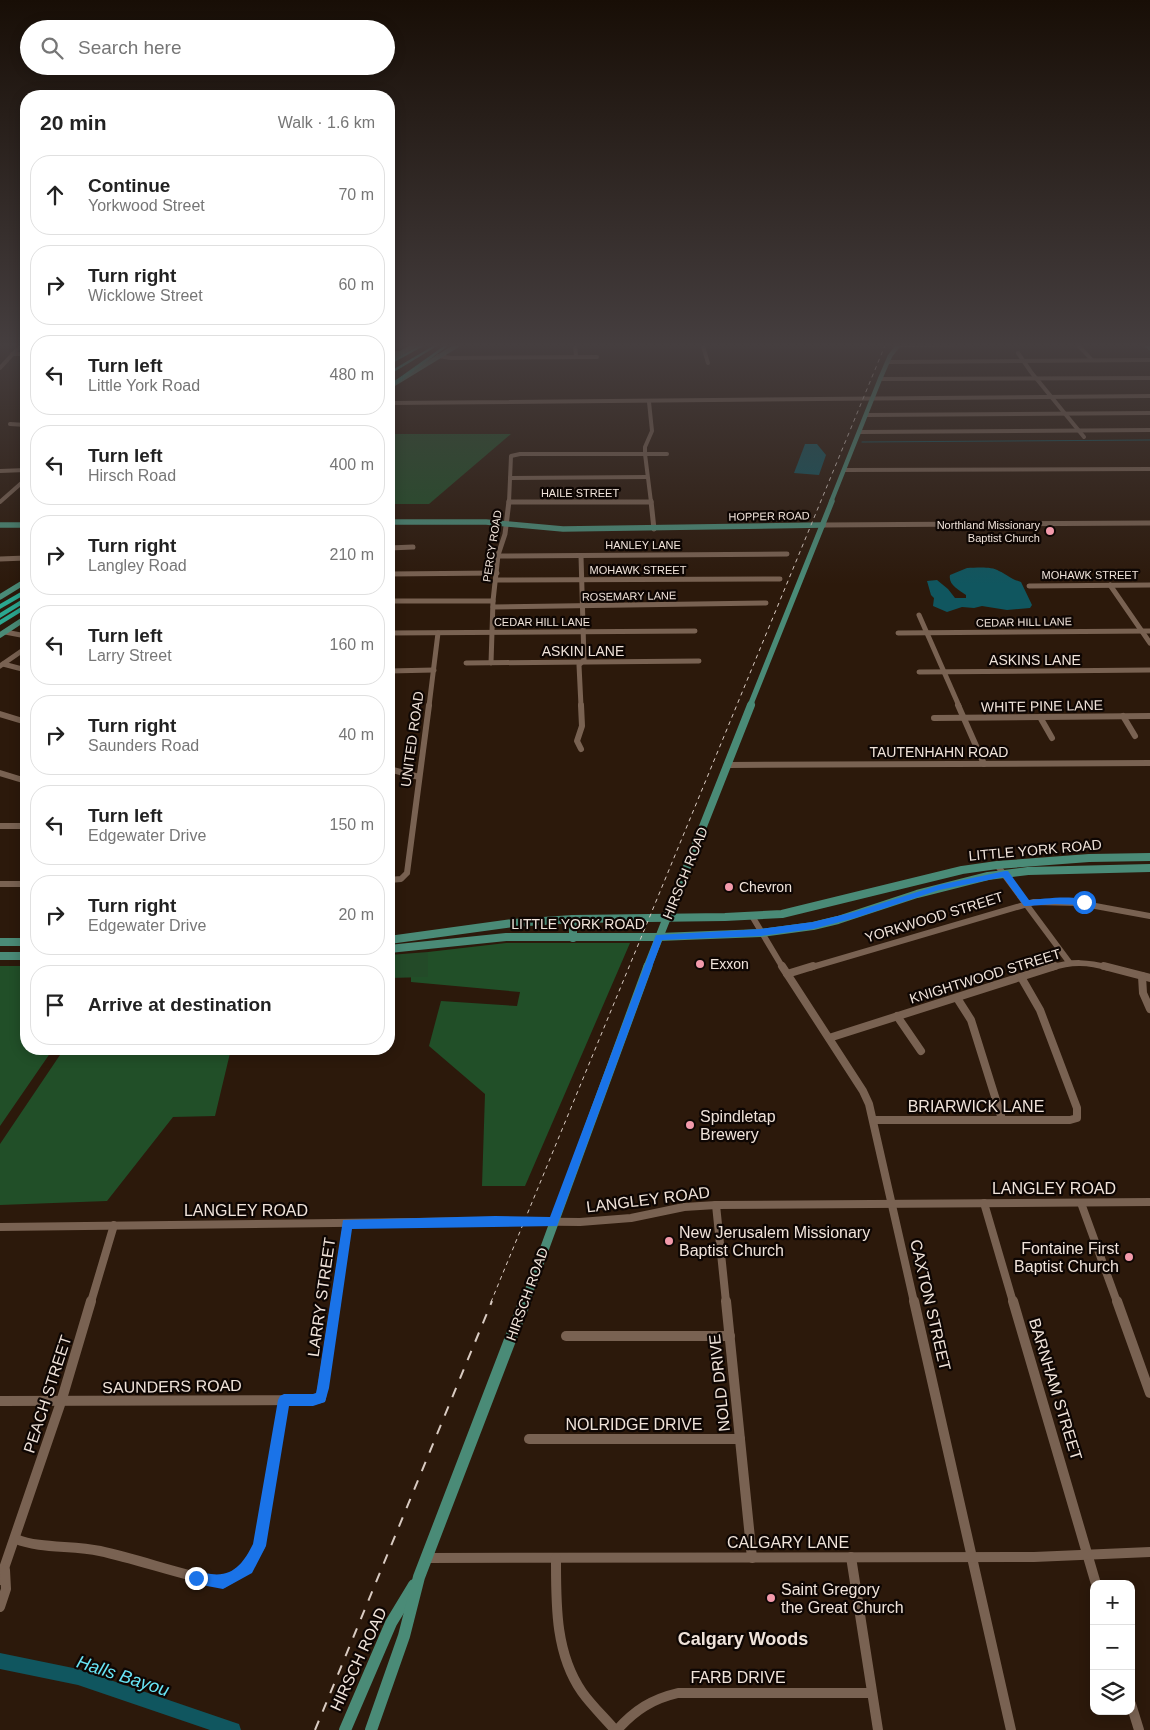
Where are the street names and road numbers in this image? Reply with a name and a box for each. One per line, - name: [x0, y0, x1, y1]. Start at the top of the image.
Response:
- street label: HAILE STREET: [541, 487, 619, 499]
- street label: PERCY ROAD: [480, 509, 504, 583]
- street label: HOPPER ROAD: [728, 509, 810, 523]
- street label: HANLEY LANE: [605, 539, 681, 551]
- street label: MOHAWK STREET: [590, 564, 687, 576]
- street label: MOHAWK STREET: [1042, 569, 1139, 581]
- street label: ROSEMARY LANE: [582, 589, 676, 603]
- street label: CEDAR HILL LANE: [976, 615, 1072, 629]
- street label: CEDAR HILL LANE: [494, 616, 590, 628]
- street label: ASKIN LANE: [542, 643, 624, 659]
- street label: ASKINS LANE: [989, 652, 1081, 668]
- street label: UNITED ROAD: [397, 690, 427, 788]
- street label: WHITE PINE LANE: [981, 697, 1103, 715]
- street label: TAUTENHAHN ROAD: [870, 744, 1008, 760]
- street label: HIRSCH ROAD: [659, 825, 711, 921]
- street label: LITTLE YORK ROAD: [968, 836, 1102, 864]
- street label: YORKWOOD STREET: [863, 888, 1006, 946]
- street label: LITTLE YORK ROAD: [511, 916, 645, 932]
- street label: KNIGHTWOOD STREET: [908, 945, 1063, 1007]
- street label: BRIARWICK LANE: [908, 1098, 1044, 1115]
- street label: LANGLEY ROAD: [992, 1180, 1116, 1197]
- street label: LANGLEY ROAD: [585, 1183, 711, 1216]
- street label: LANGLEY ROAD: [184, 1202, 308, 1219]
- street label: LARRY STREET: [305, 1236, 338, 1358]
- street label: CAXTON STREET: [907, 1238, 954, 1372]
- street label: HIRSCH ROAD: [503, 1245, 551, 1343]
- street label: BARNHAM STREET: [1026, 1316, 1085, 1462]
- street label: PEACH STREET: [20, 1333, 75, 1455]
- street label: NOLD DRIVE: [706, 1333, 733, 1432]
- street label: SAUNDERS ROAD: [102, 1377, 242, 1396]
- street label: NOLRIDGE DRIVE: [566, 1416, 702, 1433]
- street label: CALGARY LANE: [727, 1534, 849, 1551]
- street label: HIRSCH ROAD: [327, 1605, 390, 1714]
- street label: FARB DRIVE: [690, 1669, 786, 1686]

